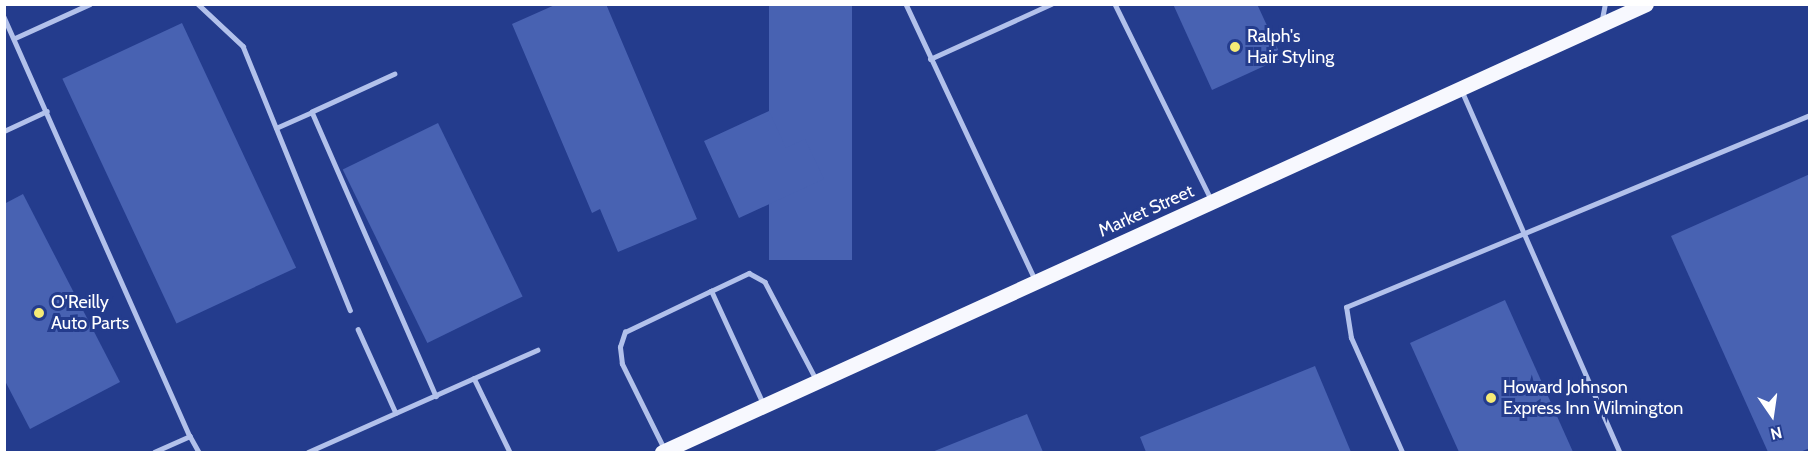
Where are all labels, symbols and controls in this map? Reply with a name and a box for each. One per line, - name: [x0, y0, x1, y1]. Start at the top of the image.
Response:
- place label: Ralph's Hair Styling: [1247, 26, 1334, 68]
- marker: Ralph's Hair Styling: [1228, 40, 1242, 54]
- street label: Market Street: [1095, 180, 1197, 242]
- place label: O'Reilly Auto Parts: [51, 292, 129, 334]
- marker: O'Reilly Auto Parts: [32, 306, 46, 320]
- place label: Howard Johnson Express Inn Wilmington: [1503, 377, 1683, 420]
- north arrow: [1742, 385, 1802, 445]
- marker: Howard Johnson Express Inn Wilmington: [1484, 391, 1498, 405]
- text: N: [1769, 422, 1784, 444]

